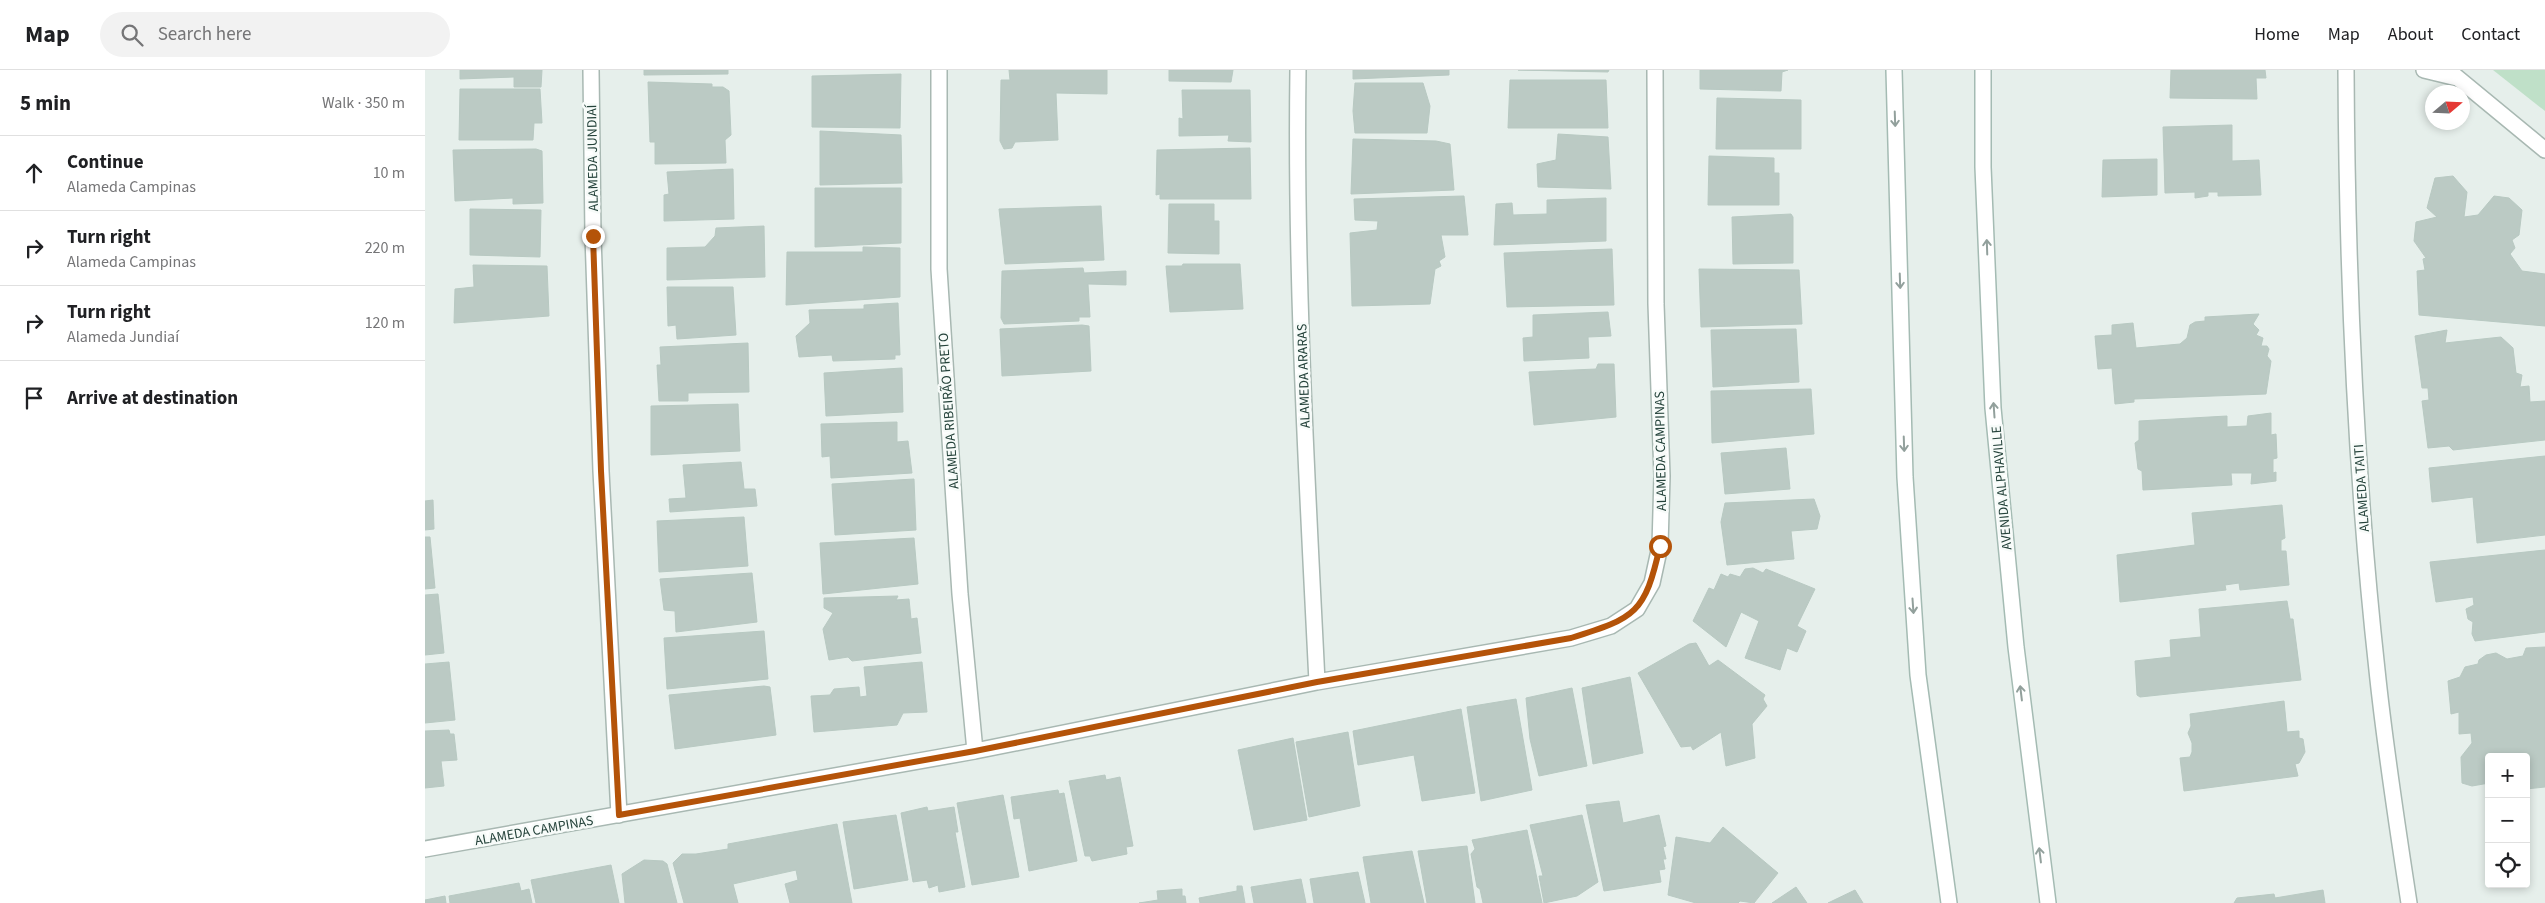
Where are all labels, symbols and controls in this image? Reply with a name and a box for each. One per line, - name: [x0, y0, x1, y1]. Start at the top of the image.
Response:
- search box: [100, 12, 450, 57]
- text: Map: [25, 17, 70, 52]
- icon: search: [118, 21, 146, 49]
- text: Search here: [158, 21, 251, 48]
- text: Home: [2254, 22, 2300, 47]
- text: Map: [2328, 22, 2360, 47]
- text: About: [2388, 22, 2433, 47]
- text: Contact: [2461, 22, 2520, 47]
- north arrow: [2425, 85, 2470, 130]
- text: 5 min: [20, 88, 71, 118]
- text: Walk · 350 m: [322, 92, 405, 114]
- street label: ALAMEDA JUNDIAÍ: [582, 103, 604, 212]
- one-way arrow: [1890, 110, 1900, 126]
- text: Continue: [67, 149, 144, 176]
- icon: ahead: [20, 159, 48, 187]
- text: 10 m: [373, 162, 405, 184]
- text: Alameda Campinas: [67, 176, 196, 198]
- text: Turn right: [67, 224, 151, 251]
- route end: [582, 225, 605, 248]
- icon: right: [20, 234, 48, 262]
- text: 220 m: [365, 237, 405, 259]
- one-way arrow: [1982, 240, 1991, 256]
- text: Alameda Campinas: [67, 251, 196, 273]
- one-way arrow: [1895, 273, 1904, 289]
- text: Turn right: [67, 299, 151, 326]
- icon: right: [20, 309, 48, 337]
- text: 120 m: [365, 312, 405, 334]
- street label: ALAMEDA ARARAS: [1292, 323, 1316, 429]
- text: Alameda Jundiaí: [67, 326, 179, 348]
- street label: ALAMEDA RIBEIRÃO PRETO: [934, 332, 964, 490]
- icon: arrive: [20, 384, 48, 412]
- text: Arrive at destination: [67, 385, 238, 412]
- street label: ALAMEDA CAMPINAS: [1650, 391, 1672, 511]
- one-way arrow: [1989, 402, 1998, 418]
- street label: AVENIDA ALPHAVILLE: [1987, 425, 2017, 551]
- one-way arrow: [1899, 435, 1909, 451]
- street label: ALAMEDA TAITI: [2349, 443, 2375, 532]
- route start: [1649, 535, 1672, 558]
- one-way arrow: [1909, 598, 1918, 614]
- one-way arrow: [2016, 686, 2026, 702]
- map controls: [2485, 753, 2530, 888]
- button: +: [2485, 753, 2530, 798]
- button: −: [2485, 798, 2530, 843]
- street label: ALAMEDA CAMPINAS: [473, 811, 595, 851]
- button: locate: [2485, 843, 2530, 888]
- one-way arrow: [2035, 847, 2045, 863]

